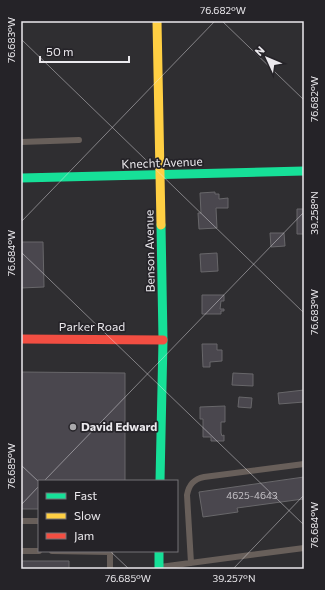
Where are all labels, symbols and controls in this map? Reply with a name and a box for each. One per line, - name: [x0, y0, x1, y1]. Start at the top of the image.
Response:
- text: 76.682°W: [200, 4, 246, 16]
- text: 76.683°W: [5, 17, 17, 63]
- scale bar: [40, 38, 129, 64]
- north arrow: [247, 38, 287, 78]
- text: N: [252, 43, 267, 58]
- text: 50 m: [46, 44, 74, 58]
- text: 76.682°W: [308, 76, 320, 122]
- street label: Knecht Avenue: [121, 154, 203, 170]
- text: 39.258°N: [308, 191, 320, 235]
- street label: Benson Avenue: [141, 210, 157, 293]
- text: 76.684°W: [5, 230, 17, 276]
- text: 76.683°W: [308, 289, 320, 335]
- street label: Parker Road: [59, 319, 125, 333]
- place label: David Edward: [81, 419, 157, 433]
- marker: David Edward: [68, 422, 78, 432]
- text: 76.685°W: [5, 443, 17, 489]
- legend: [38, 480, 178, 552]
- text: Fast: [74, 488, 97, 502]
- house number: 4625-4643: [226, 489, 278, 501]
- text: 76.684°W: [308, 502, 320, 548]
- text: Slow: [74, 508, 101, 522]
- text: Jam: [74, 528, 94, 543]
- text: 76.685°W: [105, 572, 151, 584]
- text: 39.257°N: [213, 572, 255, 584]

